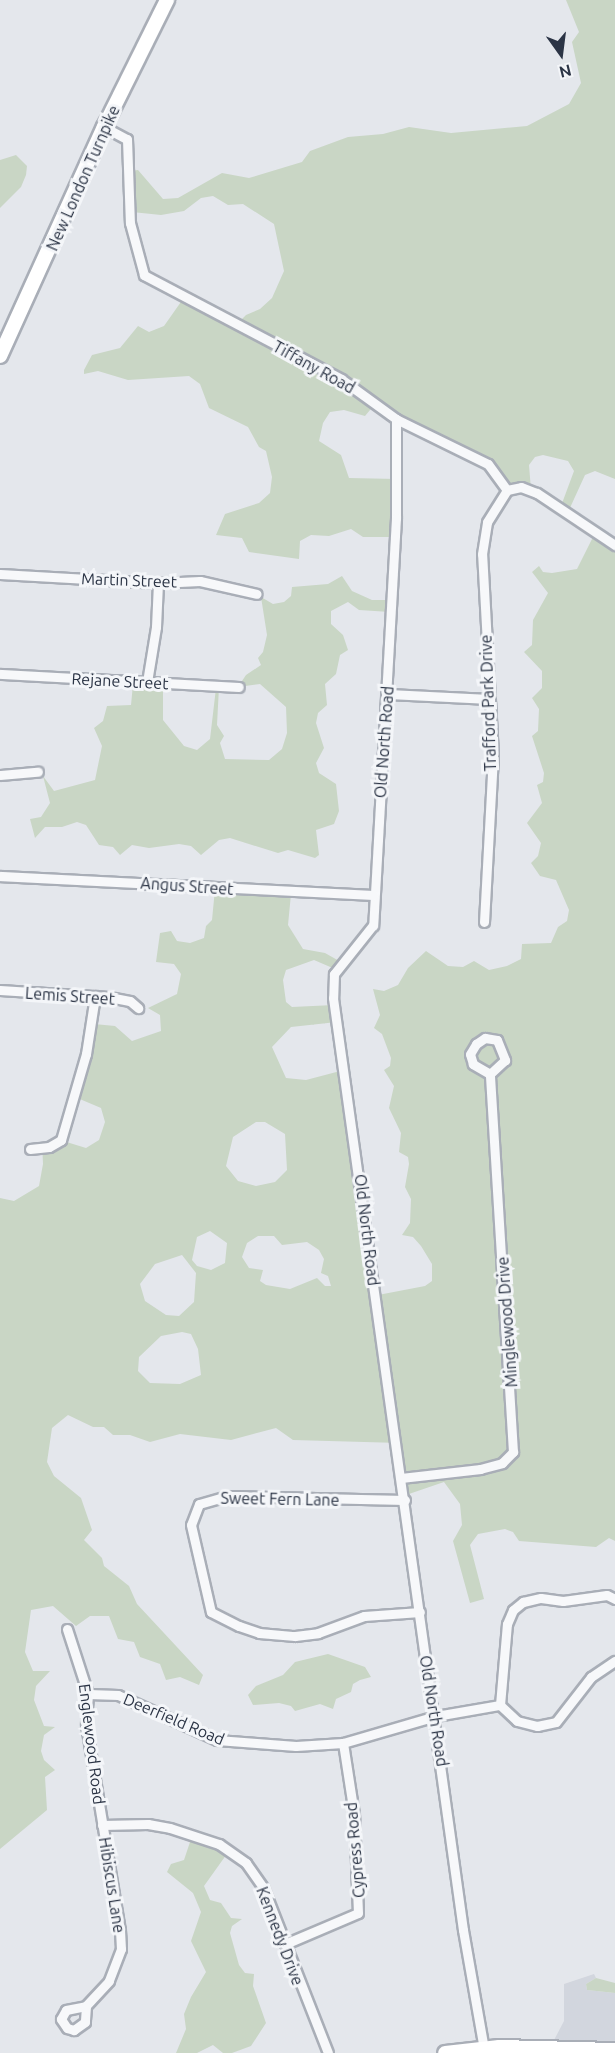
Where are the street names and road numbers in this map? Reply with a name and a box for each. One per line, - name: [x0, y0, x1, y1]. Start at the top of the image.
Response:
- street label: New London Turnpike: [42, 102, 124, 254]
- street label: Tiffany Road: [270, 337, 358, 397]
- street label: Martin Street: [81, 569, 177, 591]
- street label: Trafford Park Drive: [476, 634, 500, 772]
- street label: Rejane Street: [71, 669, 169, 693]
- street label: Old North Road: [371, 685, 397, 799]
- street label: Angus Street: [140, 873, 234, 899]
- street label: Lemis Street: [24, 983, 116, 1009]
- street label: Old North Road: [351, 1173, 383, 1287]
- street label: Minglewood Drive: [493, 1256, 521, 1388]
- street label: Sweet Fern Lane: [220, 1488, 340, 1510]
- street label: Old North Road: [416, 1654, 452, 1768]
- street label: Englewood Road: [75, 1683, 109, 1805]
- street label: Deerfield Road: [121, 1689, 227, 1749]
- street label: Cypress Road: [341, 1801, 369, 1899]
- street label: Hibiscus Lane: [95, 1836, 129, 1934]
- street label: Kennedy Drive: [252, 1884, 308, 1988]

